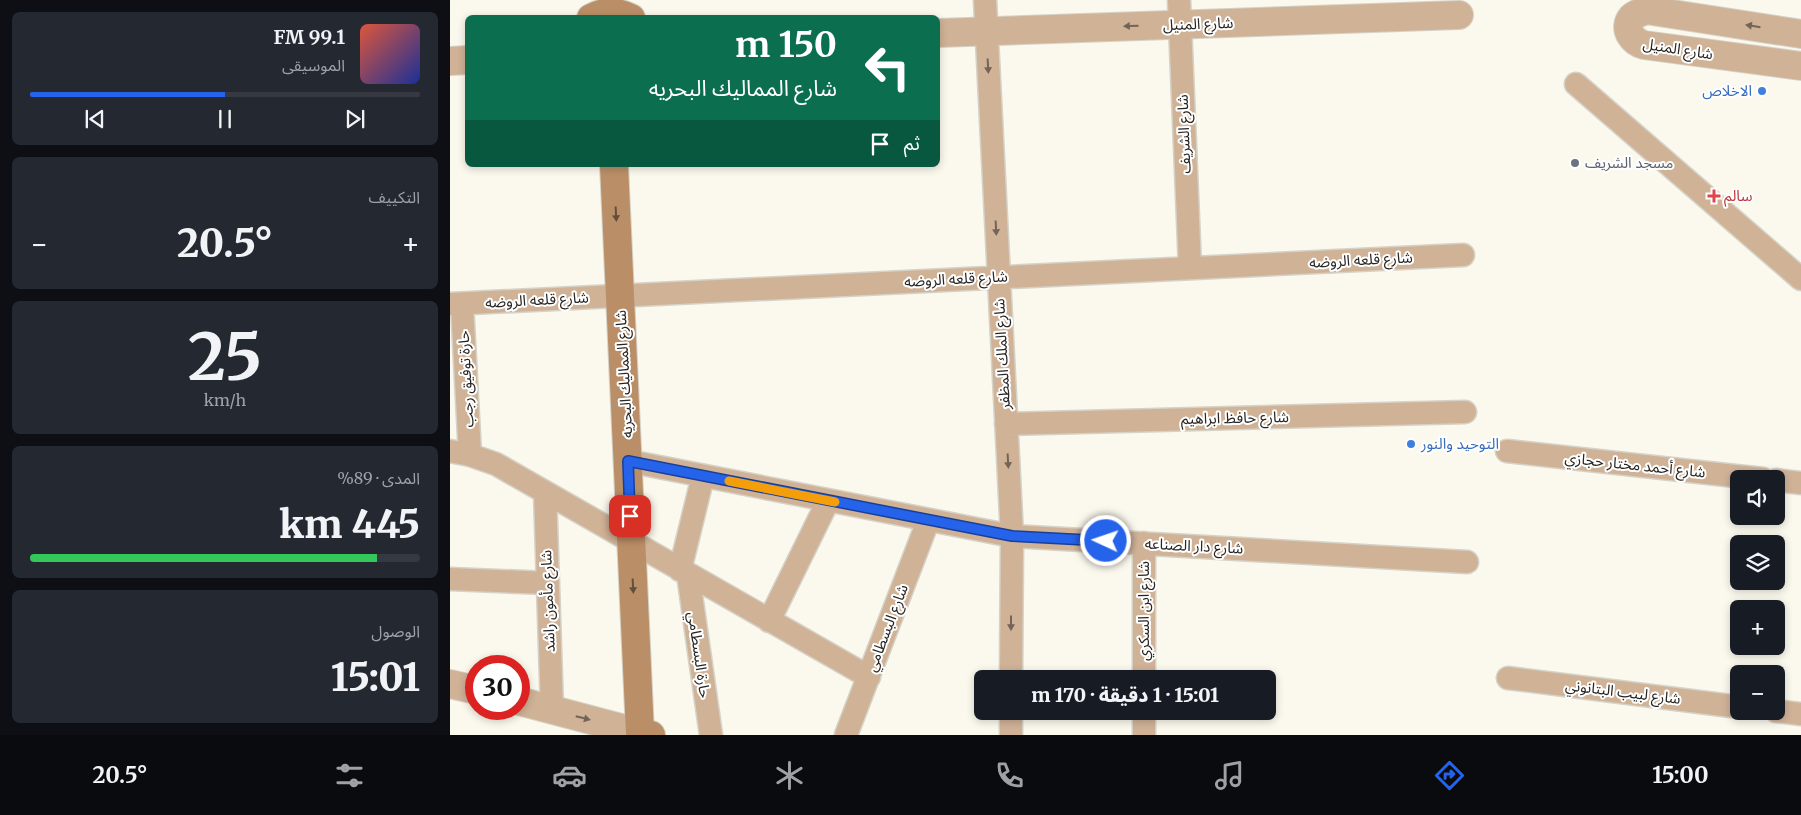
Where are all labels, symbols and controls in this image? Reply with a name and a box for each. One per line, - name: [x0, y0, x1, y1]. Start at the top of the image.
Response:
- street label: شارع المنيل: [1162, 13, 1234, 37]
- one-way arrow: [1744, 22, 1760, 30]
- text: 150 m: [735, 23, 837, 67]
- one-way arrow: [1123, 23, 1139, 31]
- text: 99.1 FM: [273, 25, 345, 49]
- street label: شارع المنيل: [1641, 34, 1715, 66]
- icon: left: [855, 35, 920, 100]
- text: الموسيقى: [282, 55, 345, 75]
- one-way arrow: [984, 58, 992, 74]
- text: شارع المماليك البحريه: [649, 74, 837, 102]
- place label: الاخلاص: [1702, 81, 1752, 100]
- marker: الاخلاص: [1756, 85, 1768, 97]
- street label: شارع الشريف: [1173, 94, 1197, 174]
- icon: previous: [81, 105, 109, 133]
- icon: pause: [211, 105, 239, 133]
- icon: next: [341, 105, 369, 133]
- icon: arrive: [866, 130, 894, 158]
- text: ثم: [904, 131, 920, 155]
- place label: مسجد الشريف: [1585, 153, 1673, 172]
- marker: مسجد الشريف: [1569, 157, 1581, 169]
- place label: سالم: [1724, 186, 1753, 207]
- text: التكييف: [368, 187, 420, 207]
- marker: سالم: [1708, 190, 1720, 202]
- one-way arrow: [613, 206, 621, 222]
- text: 20.5°: [177, 220, 273, 267]
- one-way arrow: [992, 221, 1000, 237]
- text: −: [30, 226, 49, 262]
- text: +: [401, 226, 420, 262]
- street label: شارع قلعه الروضه: [1309, 247, 1414, 275]
- street label: شارع قلعه الروضه: [904, 266, 1009, 294]
- street label: شارع قلعه الروضه: [485, 287, 590, 315]
- street label: شارع الملك المظفر: [989, 298, 1017, 411]
- street label: شارع المماليك البحريه: [611, 309, 639, 439]
- text: 25: [188, 316, 262, 398]
- street label: حارة توفيق رجب: [453, 330, 479, 428]
- text: km/h: [204, 390, 246, 410]
- street label: شارع حافظ ابراهيم: [1181, 407, 1289, 431]
- place label: التوحيد والنور: [1420, 434, 1499, 453]
- marker: التوحيد والنور: [1405, 438, 1417, 450]
- street label: شارع أحمد مختار حجازي: [1563, 448, 1707, 484]
- one-way arrow: [1004, 453, 1012, 469]
- text: المدى · 89%: [337, 468, 420, 488]
- map controls: [1730, 470, 1785, 720]
- button: sound: [1730, 470, 1785, 525]
- pin: [609, 495, 651, 537]
- text: 445 km: [279, 501, 420, 548]
- icon: arrive: [616, 502, 644, 530]
- position arrow: [1079, 514, 1131, 566]
- street label: شارع دار الصناعه: [1144, 533, 1244, 561]
- button: layers: [1730, 535, 1785, 590]
- street label: شارع مأمون راشد: [536, 549, 562, 652]
- street label: شارع ابن السكري: [1134, 561, 1156, 661]
- one-way arrow: [630, 578, 638, 594]
- street label: شارع البسطامي: [861, 581, 915, 675]
- button: +: [1730, 600, 1785, 655]
- street label: حارة البسطامي: [682, 611, 715, 700]
- one-way arrow: [1007, 615, 1015, 631]
- text: الوصول: [371, 621, 420, 641]
- text: 15:01: [331, 654, 420, 701]
- speed limit sign: 30: [465, 655, 530, 720]
- button: −: [1730, 665, 1785, 720]
- street label: شارع لبيب البتانوني: [1564, 675, 1682, 711]
- text: 15:01 · 1 دقيقة · 170 m: [1031, 683, 1219, 707]
- one-way arrow: [575, 714, 590, 722]
- icon: filters: [332, 758, 367, 793]
- icon: car: [552, 758, 587, 793]
- icon: climate: [772, 758, 807, 793]
- icon: phone: [992, 758, 1027, 793]
- icon: music: [1212, 758, 1247, 793]
- icon: directions: [1432, 758, 1467, 793]
- text: 20.5°: [93, 761, 147, 789]
- text: 15:00: [1652, 761, 1709, 789]

